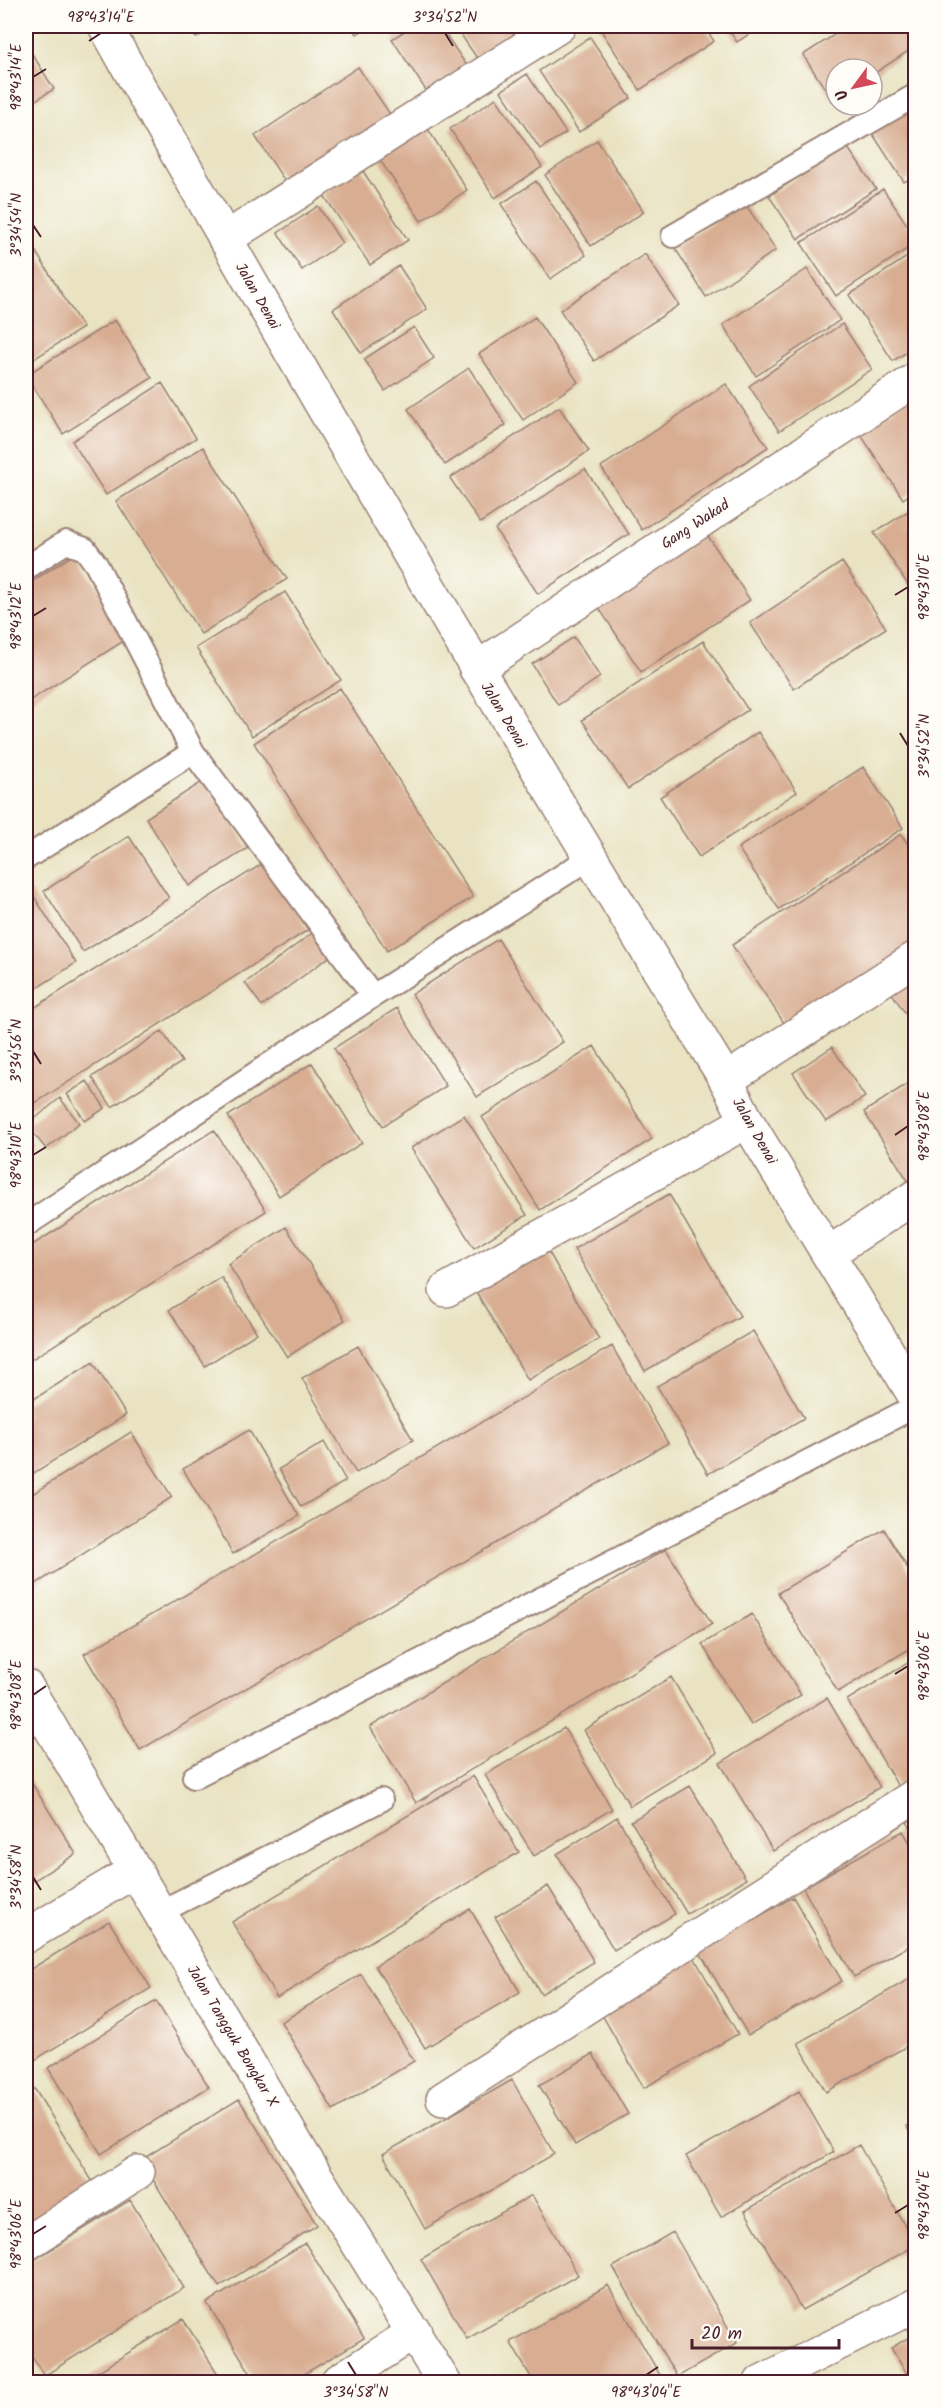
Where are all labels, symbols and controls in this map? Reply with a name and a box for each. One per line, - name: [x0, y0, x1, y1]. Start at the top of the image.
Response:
- text: 98°43'14"E: [67, 6, 136, 30]
- text: 3°34'52"N: [413, 6, 477, 30]
- text: 98°43'14"E: [5, 42, 29, 111]
- north arrow: [824, 57, 884, 117]
- text: U: [829, 83, 856, 105]
- text: 3°34'54"N: [5, 193, 29, 257]
- street label: Jalan Denai: [228, 259, 287, 336]
- street label: Gang Wakad: [656, 493, 735, 556]
- text: 98°43'10"E: [913, 553, 937, 620]
- text: 98°43'12"E: [5, 581, 29, 650]
- street label: Jalan Denai: [474, 678, 533, 755]
- text: 3°34'52"N: [913, 714, 937, 778]
- text: 3°34'56"N: [5, 1019, 29, 1083]
- text: 98°43'08"E: [913, 1089, 937, 1161]
- street label: Jalan Denai: [725, 1094, 784, 1171]
- text: 98°43'10"E: [5, 1121, 29, 1188]
- text: 98°43'06"E: [913, 1630, 937, 1701]
- text: 98°43'08"E: [5, 1658, 29, 1730]
- text: 3°34'58"N: [5, 1845, 29, 1909]
- street label: Jalan Tangguk Bongkar X: [180, 1961, 285, 2113]
- text: 98°43'04"E: [913, 2169, 937, 2240]
- text: 98°43'06"E: [5, 2198, 29, 2269]
- scale bar: [692, 2312, 839, 2350]
- text: 20 m: [701, 2320, 742, 2349]
- text: 3°34'58"N: [324, 2381, 388, 2405]
- text: 98°43'04"E: [611, 2381, 682, 2405]

